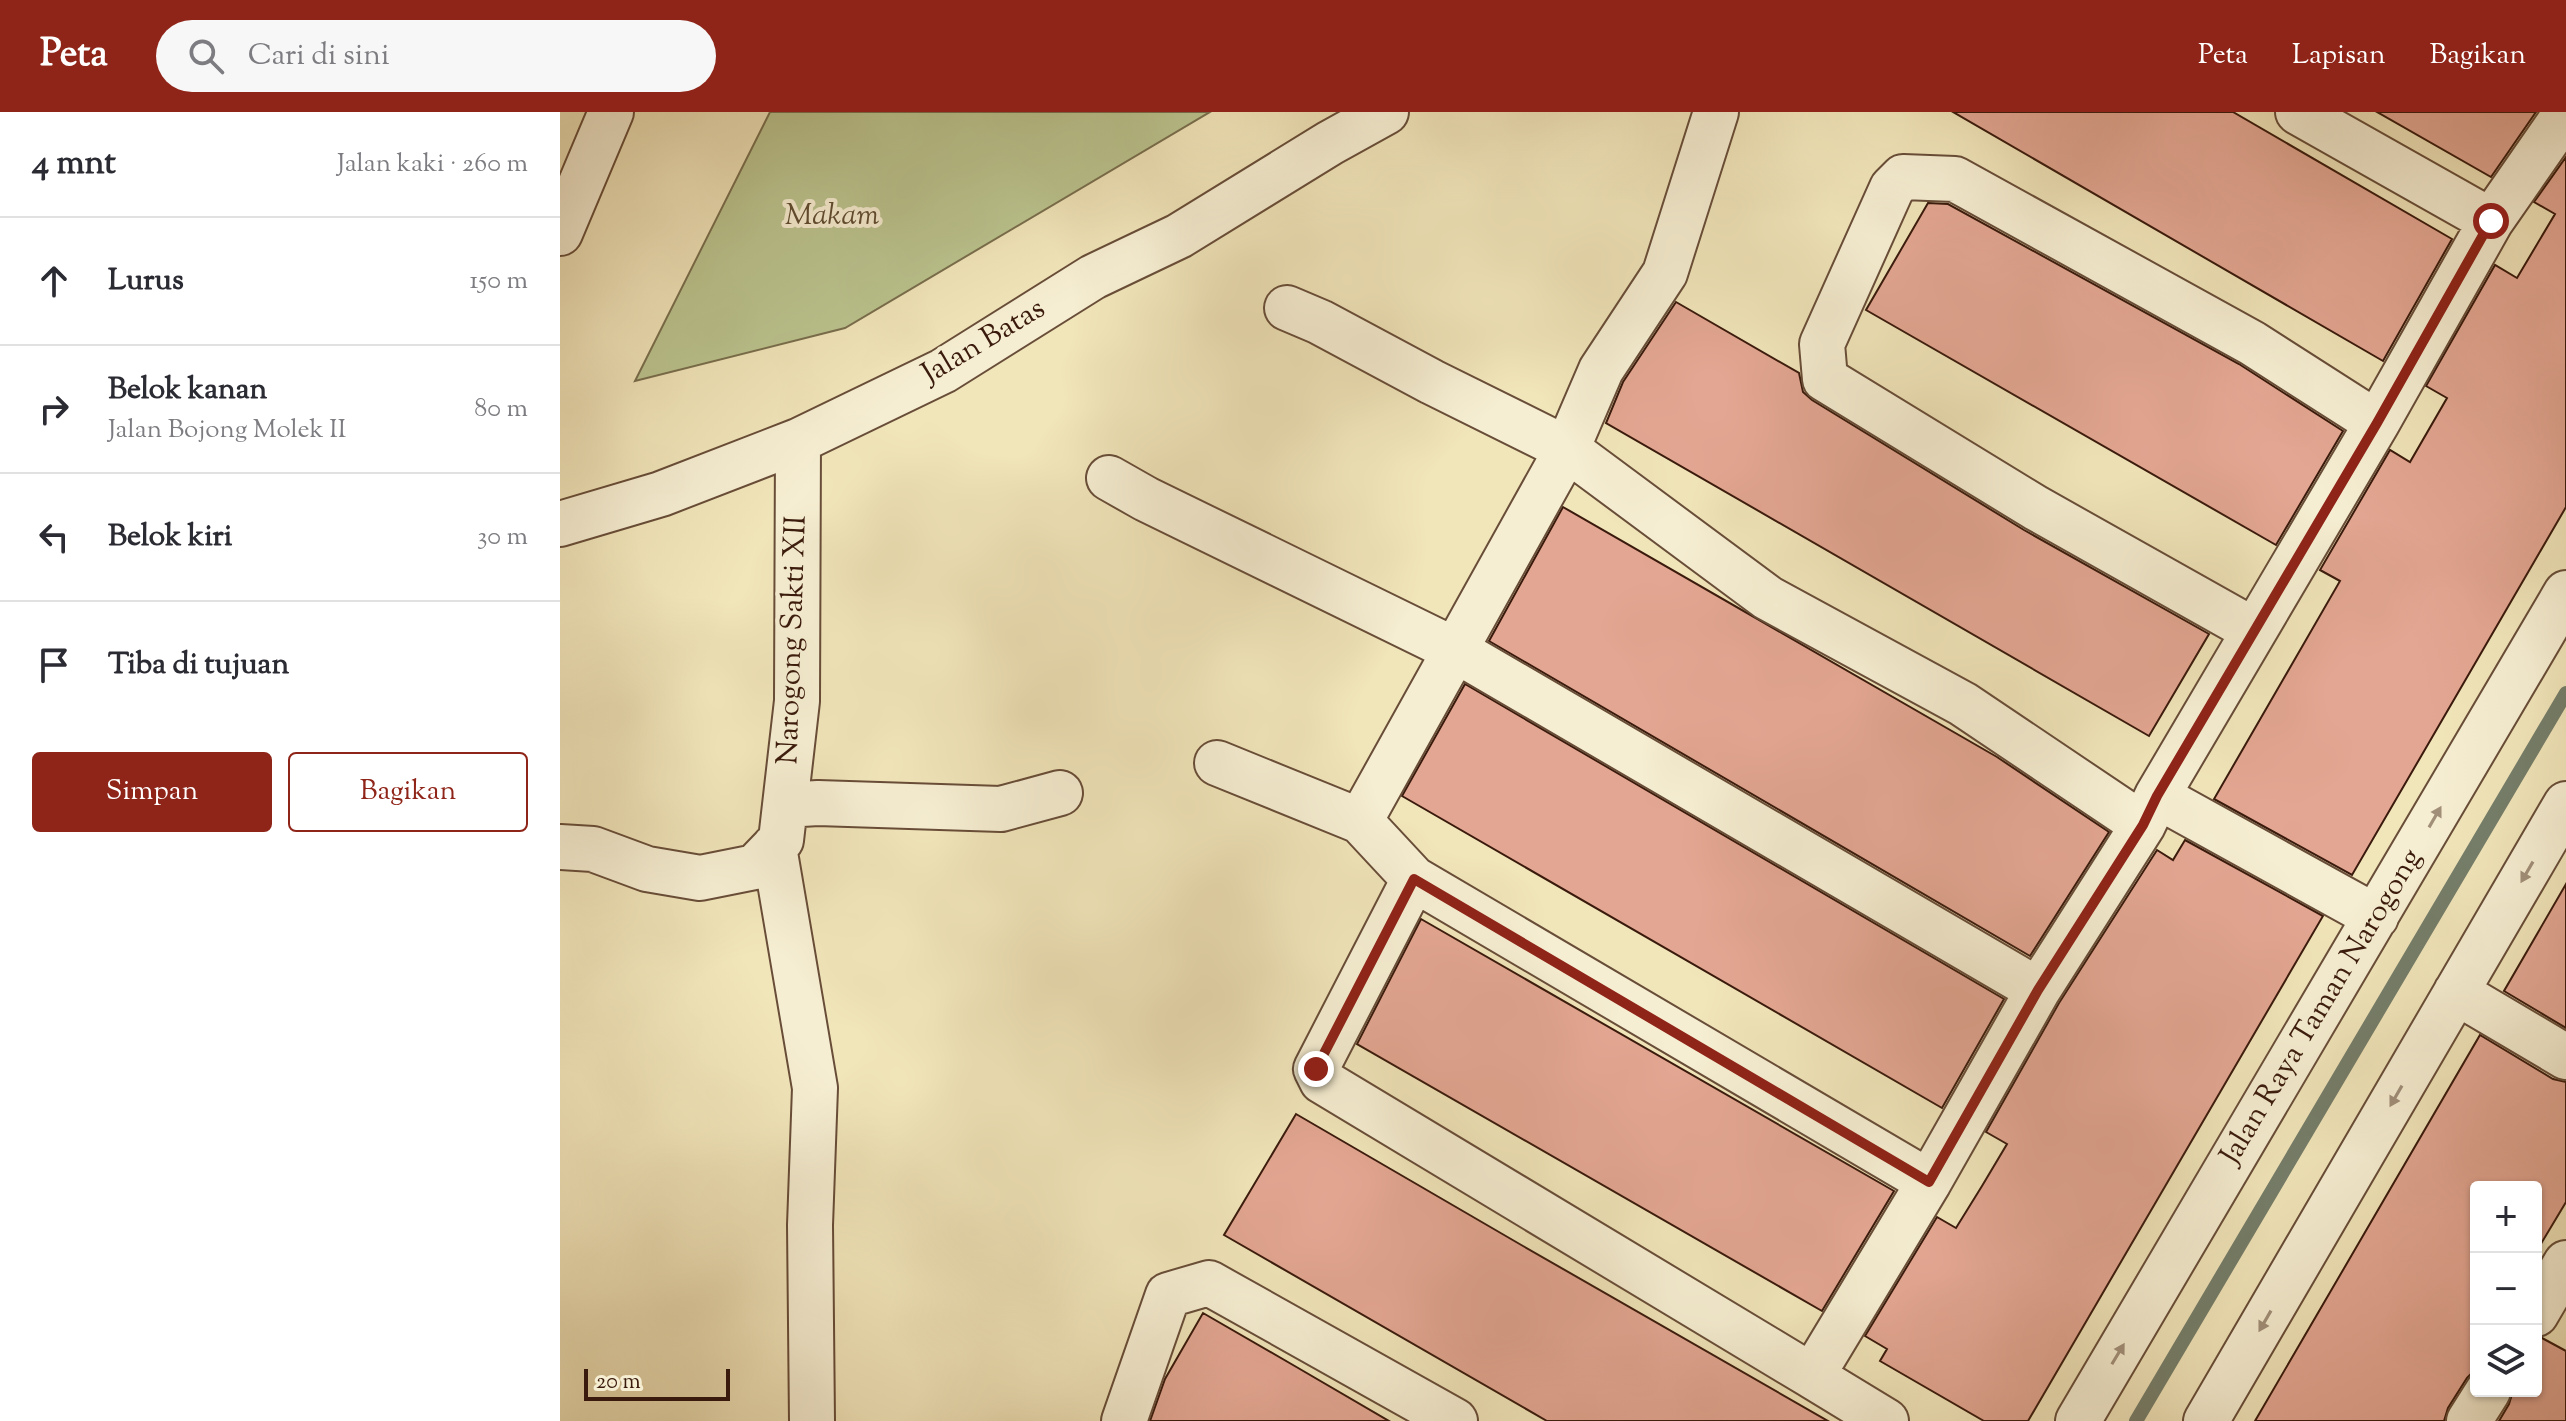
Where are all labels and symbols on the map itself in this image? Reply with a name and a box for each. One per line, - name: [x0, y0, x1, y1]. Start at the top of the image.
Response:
- park label: Makam: [785, 195, 879, 238]
- route start: [2473, 203, 2509, 239]
- street label: Jalan Batas: [912, 288, 1054, 397]
- street label: Narogong Sakti XII: [767, 514, 819, 765]
- one-way arrow: [2428, 805, 2442, 828]
- street label: Jalan Raya Taman Narogong: [2209, 841, 2434, 1175]
- one-way arrow: [2520, 861, 2534, 883]
- route end: [1298, 1051, 1334, 1087]
- one-way arrow: [2389, 1085, 2403, 1107]
- one-way arrow: [2258, 1310, 2272, 1332]
- one-way arrow: [2111, 1343, 2125, 1365]
- scale bar: [584, 1365, 730, 1401]

